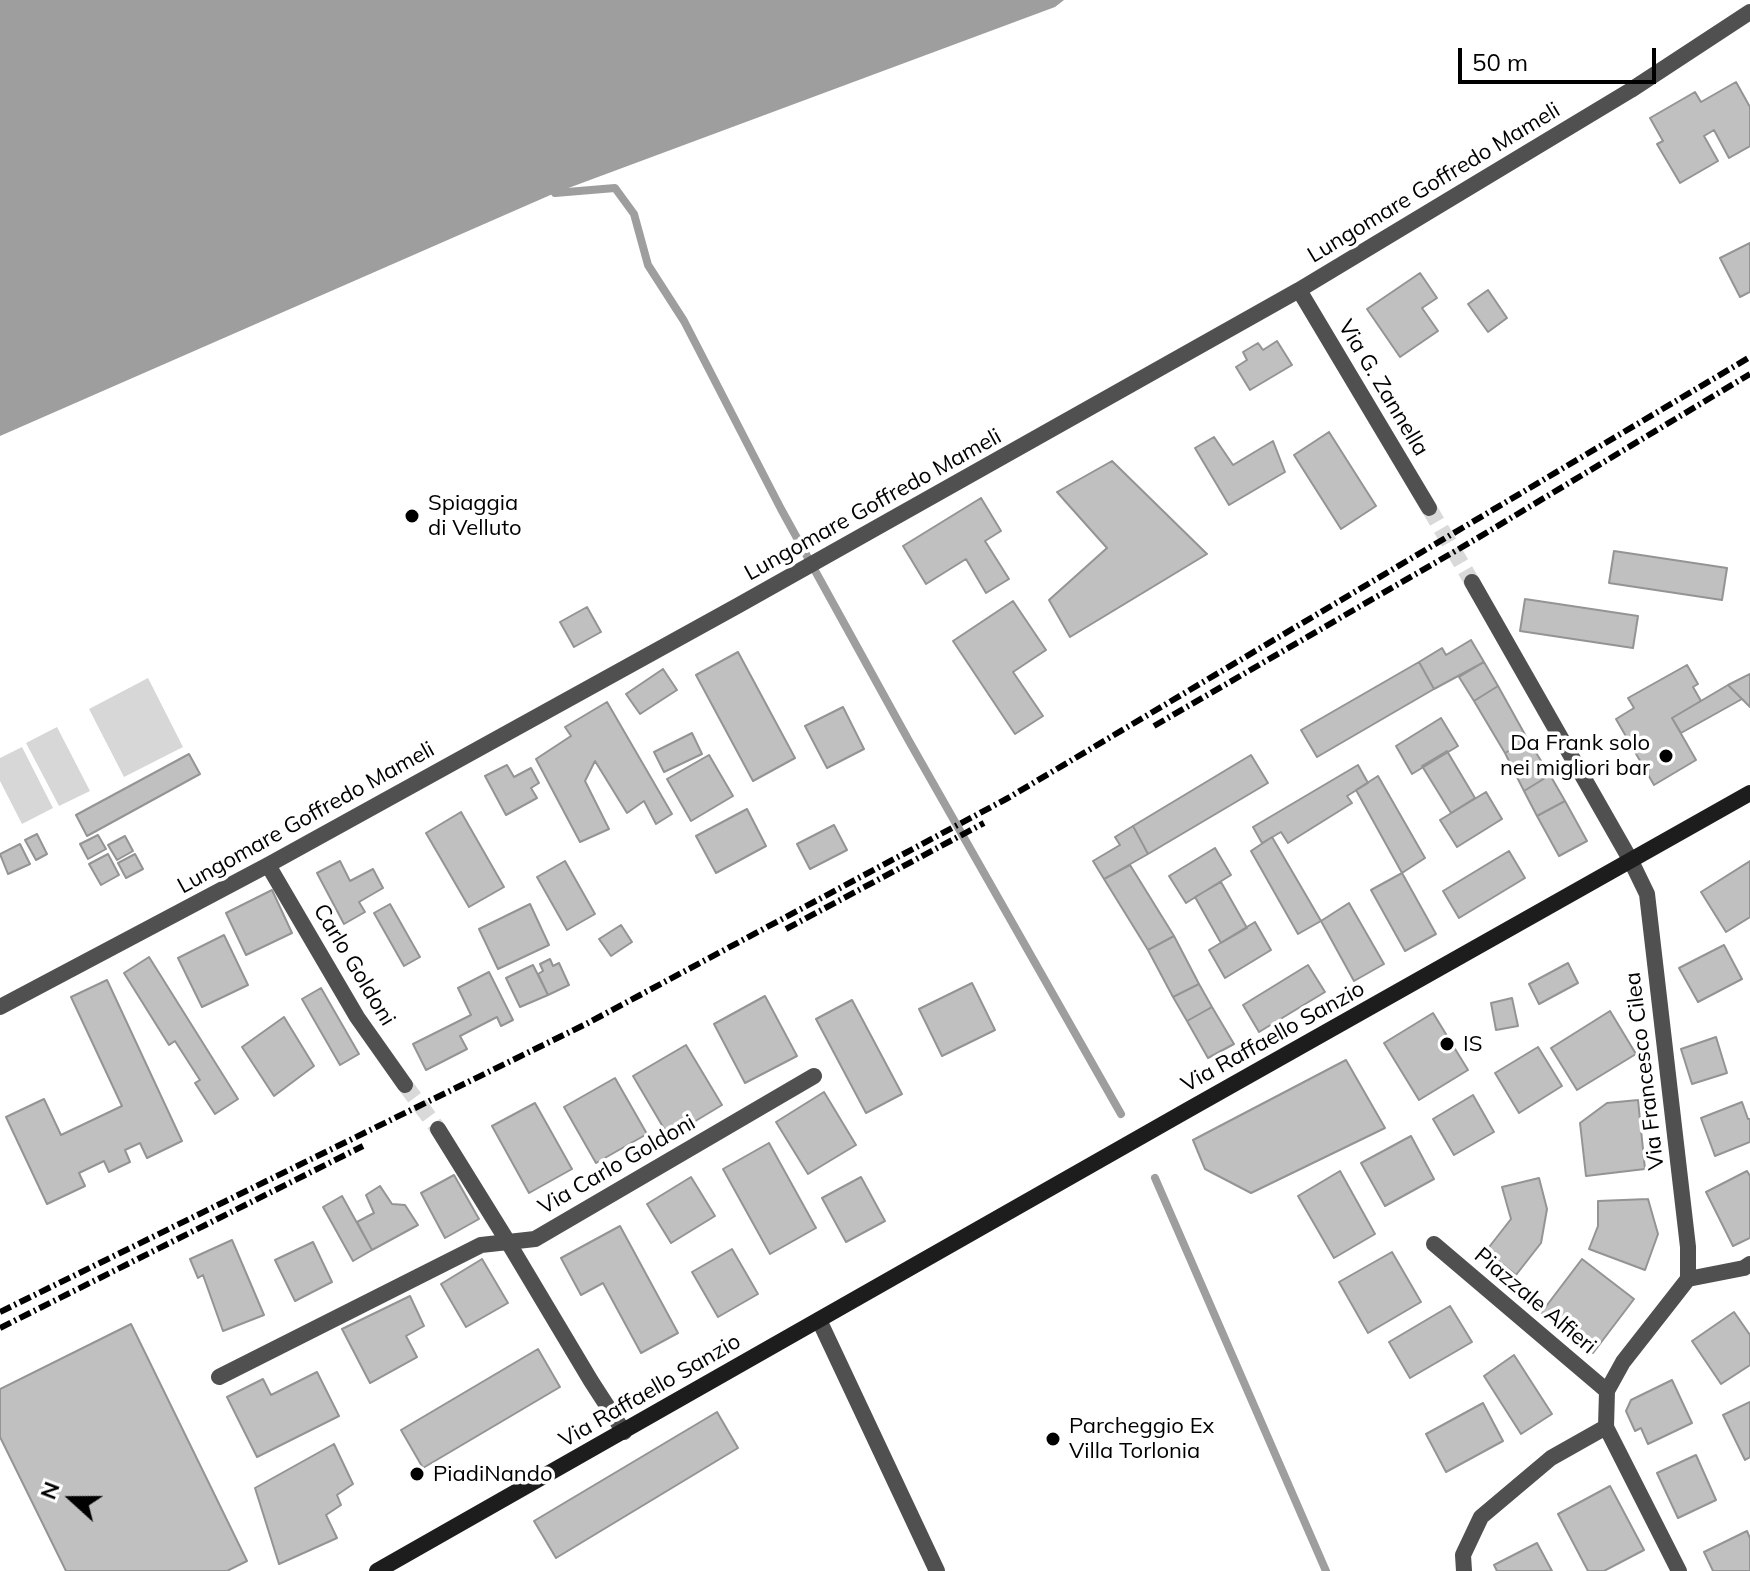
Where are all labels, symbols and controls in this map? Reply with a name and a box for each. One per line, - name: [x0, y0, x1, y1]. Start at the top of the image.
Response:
- scale bar: [1462, 32, 1660, 82]
- text: 50 m: [1472, 47, 1528, 77]
- street label: Lungomare Goffredo Mameli: [1303, 97, 1565, 269]
- street label: Via G. Zannella: [1332, 315, 1434, 461]
- street label: Lungomare Goffredo Mameli: [740, 423, 1006, 587]
- place label: Spiaggia di Velluto: [428, 490, 522, 542]
- marker: Spiaggia di Velluto: [403, 507, 421, 525]
- place label: Da Frank solo nei migliori bar: [1500, 730, 1650, 782]
- street label: Lungomare Goffredo Mameli: [173, 736, 439, 900]
- marker: Da Frank solo nei migliori bar: [1657, 747, 1675, 765]
- street label: Carlo Goldoni: [307, 899, 401, 1031]
- street label: Via Francesco Cilea: [1620, 971, 1670, 1171]
- street label: Via Raffaello Sanzio: [1177, 976, 1369, 1098]
- place label: IS: [1463, 1031, 1482, 1057]
- marker: IS: [1438, 1035, 1456, 1053]
- street label: Via Carlo Goldoni: [534, 1109, 700, 1221]
- street label: Piazzale Alfieri: [1469, 1242, 1601, 1360]
- street label: Via Raffaello Sanzio: [555, 1328, 745, 1454]
- place label: Parcheggio Ex Villa Torlonia: [1069, 1413, 1214, 1464]
- marker: Parcheggio Ex Villa Torlonia: [1044, 1430, 1062, 1448]
- north arrow: [32, 1459, 112, 1539]
- place label: PiadiNando: [433, 1461, 552, 1487]
- marker: PiadiNando: [408, 1465, 426, 1483]
- text: N: [34, 1478, 66, 1503]

